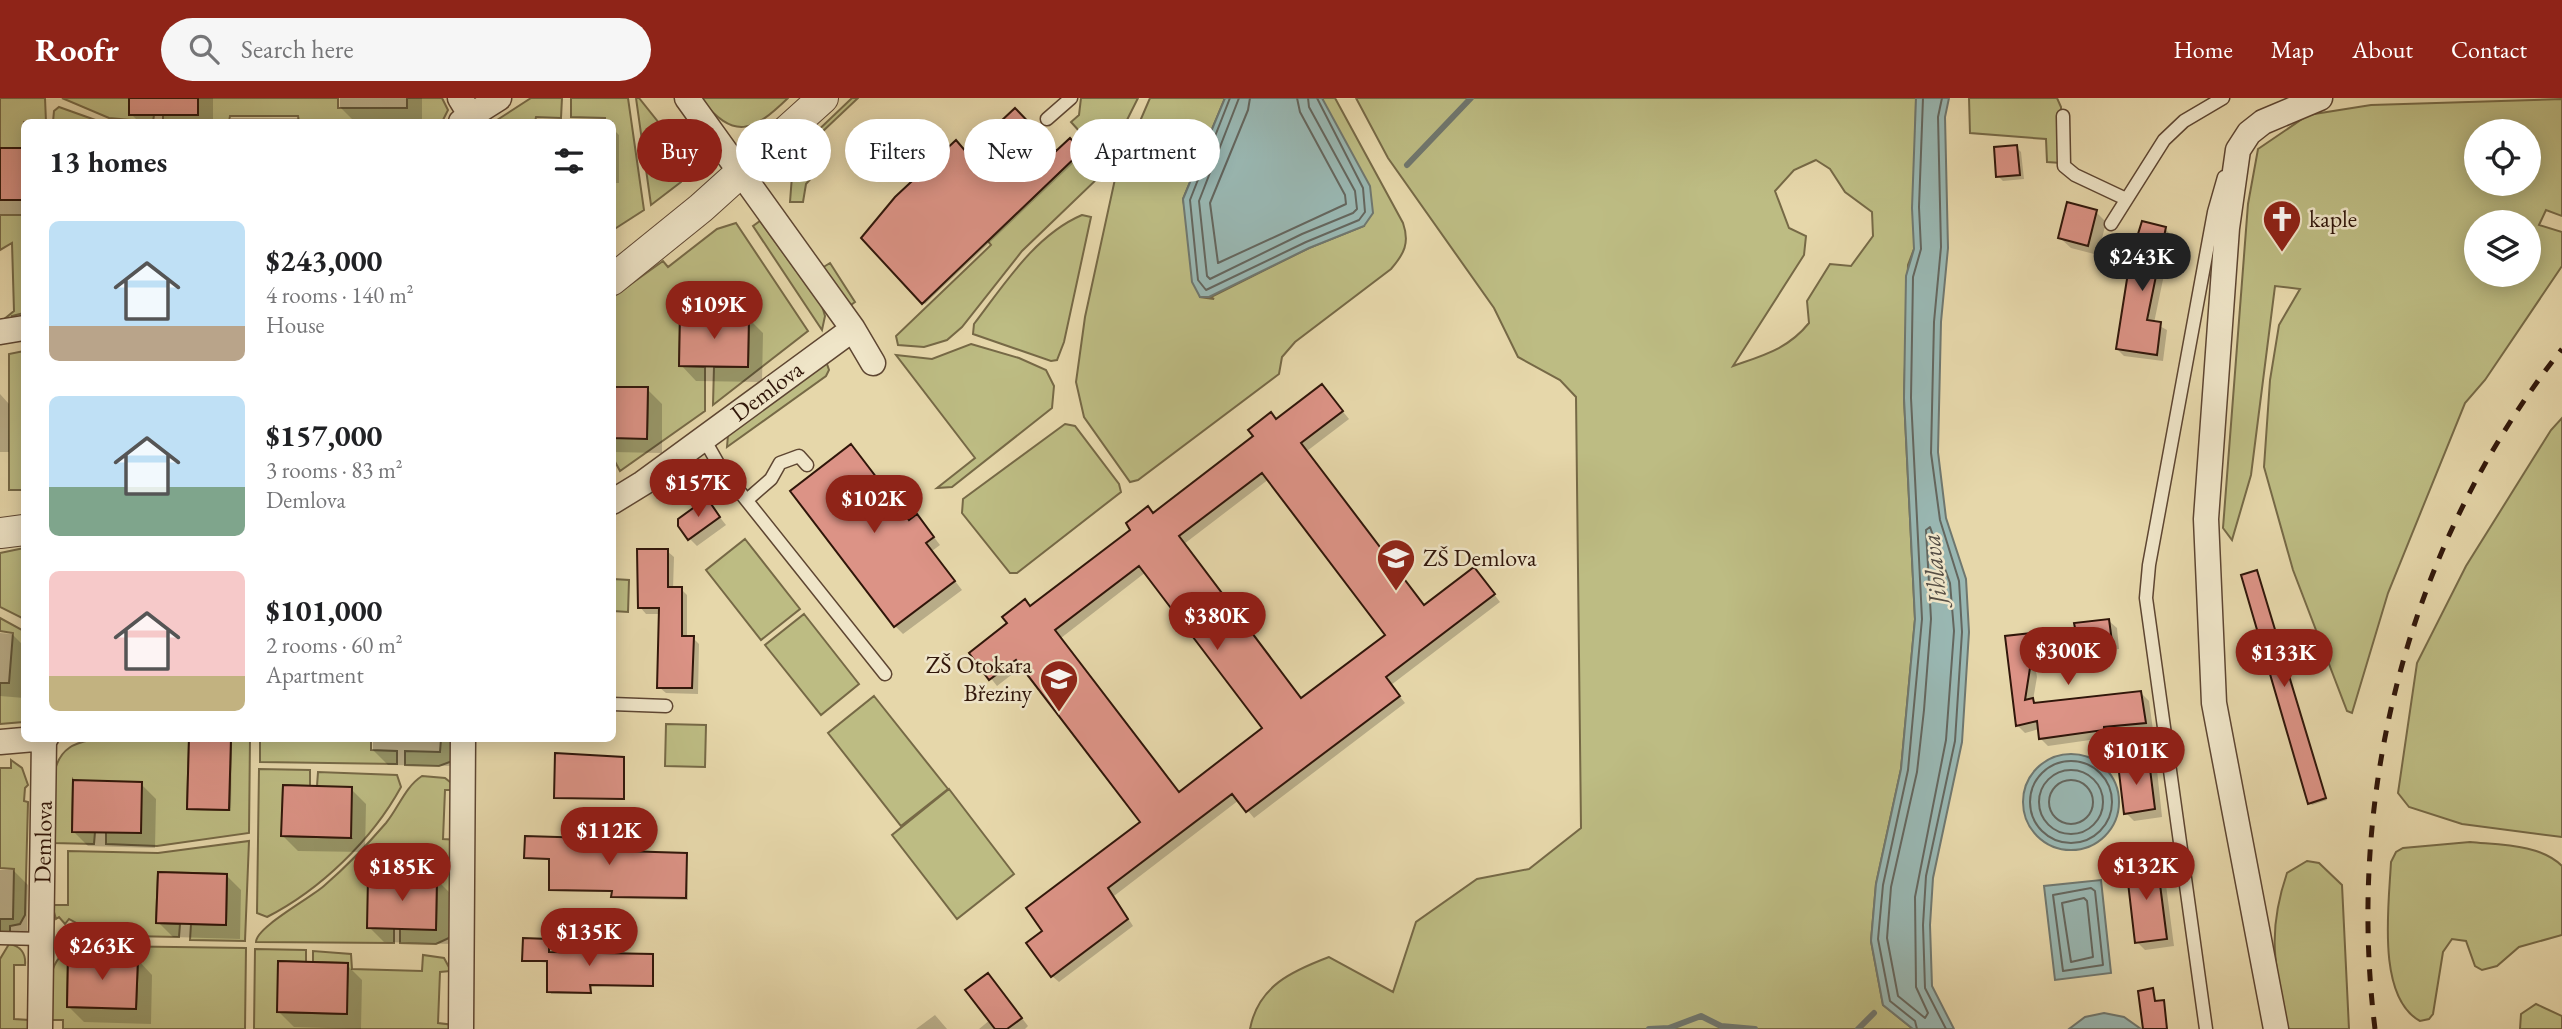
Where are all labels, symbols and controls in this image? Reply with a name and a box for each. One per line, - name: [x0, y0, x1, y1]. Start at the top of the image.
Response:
- search box: [161, 18, 651, 81]
- text: Roofr: [35, 28, 119, 71]
- icon: search: [185, 30, 223, 68]
- text: Search here: [241, 32, 354, 66]
- text: Home: [2173, 34, 2233, 65]
- text: Map: [2271, 34, 2314, 65]
- text: About: [2352, 34, 2413, 65]
- text: Contact: [2451, 34, 2527, 65]
- chip: Buy: [637, 119, 722, 182]
- chip: Rent: [736, 119, 831, 182]
- chip: Filters: [845, 119, 950, 182]
- chip: New: [964, 119, 1056, 182]
- chip: Apartment: [1070, 119, 1220, 182]
- map controls: [2464, 119, 2541, 287]
- button: locate: [2464, 119, 2541, 196]
- text: 13 homes: [49, 142, 167, 181]
- icon: filters: [550, 142, 588, 180]
- church icon: kaple: [2261, 198, 2303, 253]
- place label: kaple: [2309, 203, 2357, 234]
- button: layers: [2464, 210, 2541, 287]
- pin: $243K: [2093, 234, 2191, 293]
- text: $243,000: [266, 241, 382, 280]
- text: $243K: [2110, 241, 2174, 271]
- icon: home: [105, 249, 189, 333]
- text: 4 rooms · 140 m²: [266, 280, 414, 310]
- pin: $109K: [665, 282, 763, 341]
- text: $109K: [682, 289, 746, 319]
- text: House: [266, 310, 325, 340]
- street label: Demlova: [724, 353, 810, 428]
- text: $157,000: [266, 416, 382, 455]
- icon: home: [105, 424, 189, 508]
- text: 3 rooms · 83 m²: [266, 455, 403, 485]
- pin: $157K: [649, 460, 747, 519]
- text: $157K: [666, 467, 730, 497]
- pin: $102K: [825, 476, 923, 535]
- text: $102K: [842, 483, 906, 513]
- text: Demlova: [266, 485, 346, 515]
- water label: Jihlava: [1913, 532, 1955, 611]
- school or university icon: ZŠ Demlova: [1375, 537, 1417, 592]
- place label: ZŠ Demlova: [1423, 542, 1537, 573]
- text: $101,000: [266, 591, 382, 630]
- pin: $380K: [1168, 592, 1266, 652]
- icon: home: [105, 599, 189, 683]
- text: $380K: [1185, 600, 1249, 630]
- pin: $300K: [2019, 628, 2117, 687]
- text: 2 rooms · 60 m²: [266, 630, 403, 660]
- pin: $133K: [2235, 630, 2333, 689]
- text: $300K: [2036, 635, 2100, 665]
- text: $133K: [2252, 637, 2316, 667]
- place label: ZŠ Otokara Březiny: [926, 649, 1032, 708]
- school or university icon: ZŠ Otokara Březiny: [1038, 658, 1080, 713]
- text: Apartment: [266, 660, 364, 690]
- pin: $101K: [2087, 728, 2185, 787]
- text: $101K: [2104, 735, 2168, 765]
- street label: Demlova: [26, 800, 59, 884]
- pin: $112K: [560, 808, 658, 867]
- text: $112K: [577, 815, 641, 845]
- pin: $132K: [2097, 842, 2195, 902]
- pin: $185K: [353, 844, 451, 903]
- text: $132K: [2114, 850, 2178, 880]
- text: $185K: [370, 851, 434, 881]
- pin: $135K: [540, 908, 638, 968]
- text: $135K: [557, 916, 621, 946]
- pin: $263K: [53, 922, 151, 982]
- text: $263K: [70, 930, 134, 960]

